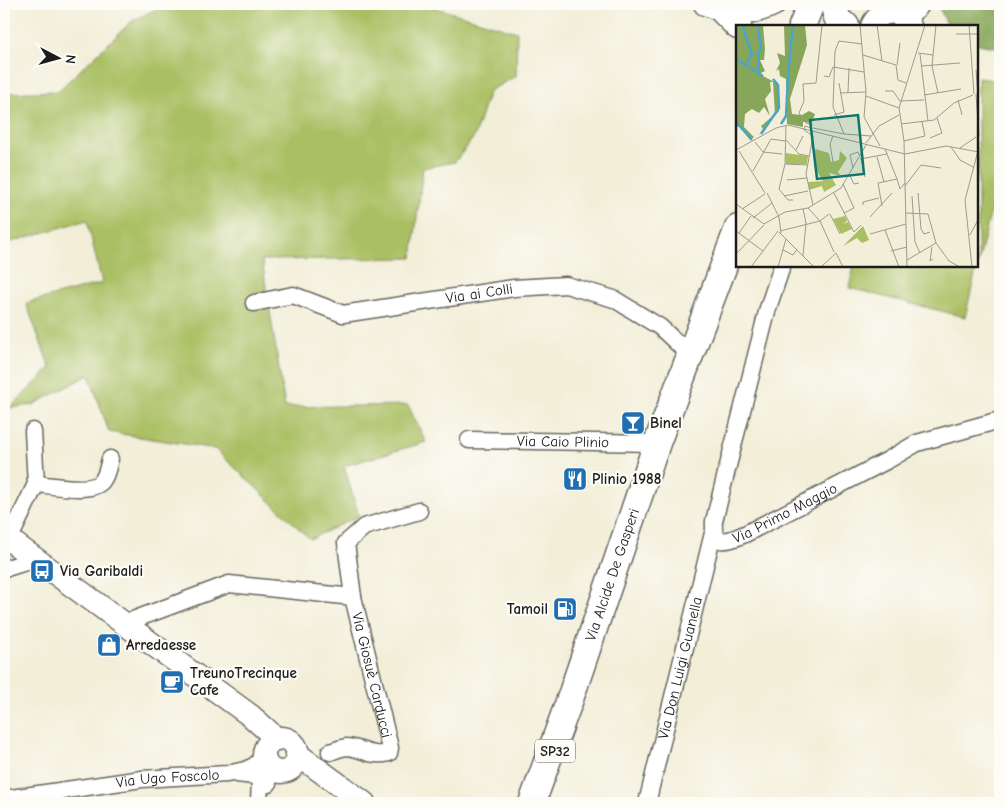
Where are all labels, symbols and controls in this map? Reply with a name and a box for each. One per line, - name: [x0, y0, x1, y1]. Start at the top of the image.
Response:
- inset map: [736, 25, 979, 268]
- north arrow: [32, 32, 82, 82]
- text: N: [62, 54, 79, 65]
- street label: Via ai Colli: [444, 279, 514, 307]
- bar icon: Binel: [620, 410, 646, 436]
- place label: Binel: [650, 414, 682, 432]
- street label: Via Caio Plinio: [517, 432, 609, 451]
- restaurant icon: Plinio 1988: [562, 466, 588, 492]
- place label: Plinio 1988: [592, 470, 661, 488]
- street label: Via Primo Maggio: [730, 479, 840, 547]
- street label: Via Alcide De Gasperi: [581, 506, 643, 643]
- bus stop icon: Via Garibaldi: [29, 558, 55, 584]
- place label: Via Garibaldi: [60, 562, 143, 580]
- street label: Via Don Luigi Guanella: [654, 595, 706, 741]
- fuel station icon: Tamoil: [552, 596, 578, 622]
- place label: Tamoil: [507, 600, 548, 618]
- street label: Via Giosuè Carducci: [348, 610, 396, 740]
- shop icon: Arredaesse: [96, 632, 122, 658]
- place label: Arredaesse: [126, 636, 196, 654]
- place label: TreunoTrecinque Cafe: [190, 664, 297, 699]
- cafe icon: TreunoTrecinque Cafe: [159, 669, 185, 695]
- road number: SP32: [535, 739, 575, 762]
- street label: Via Ugo Foscolo: [115, 765, 220, 792]

